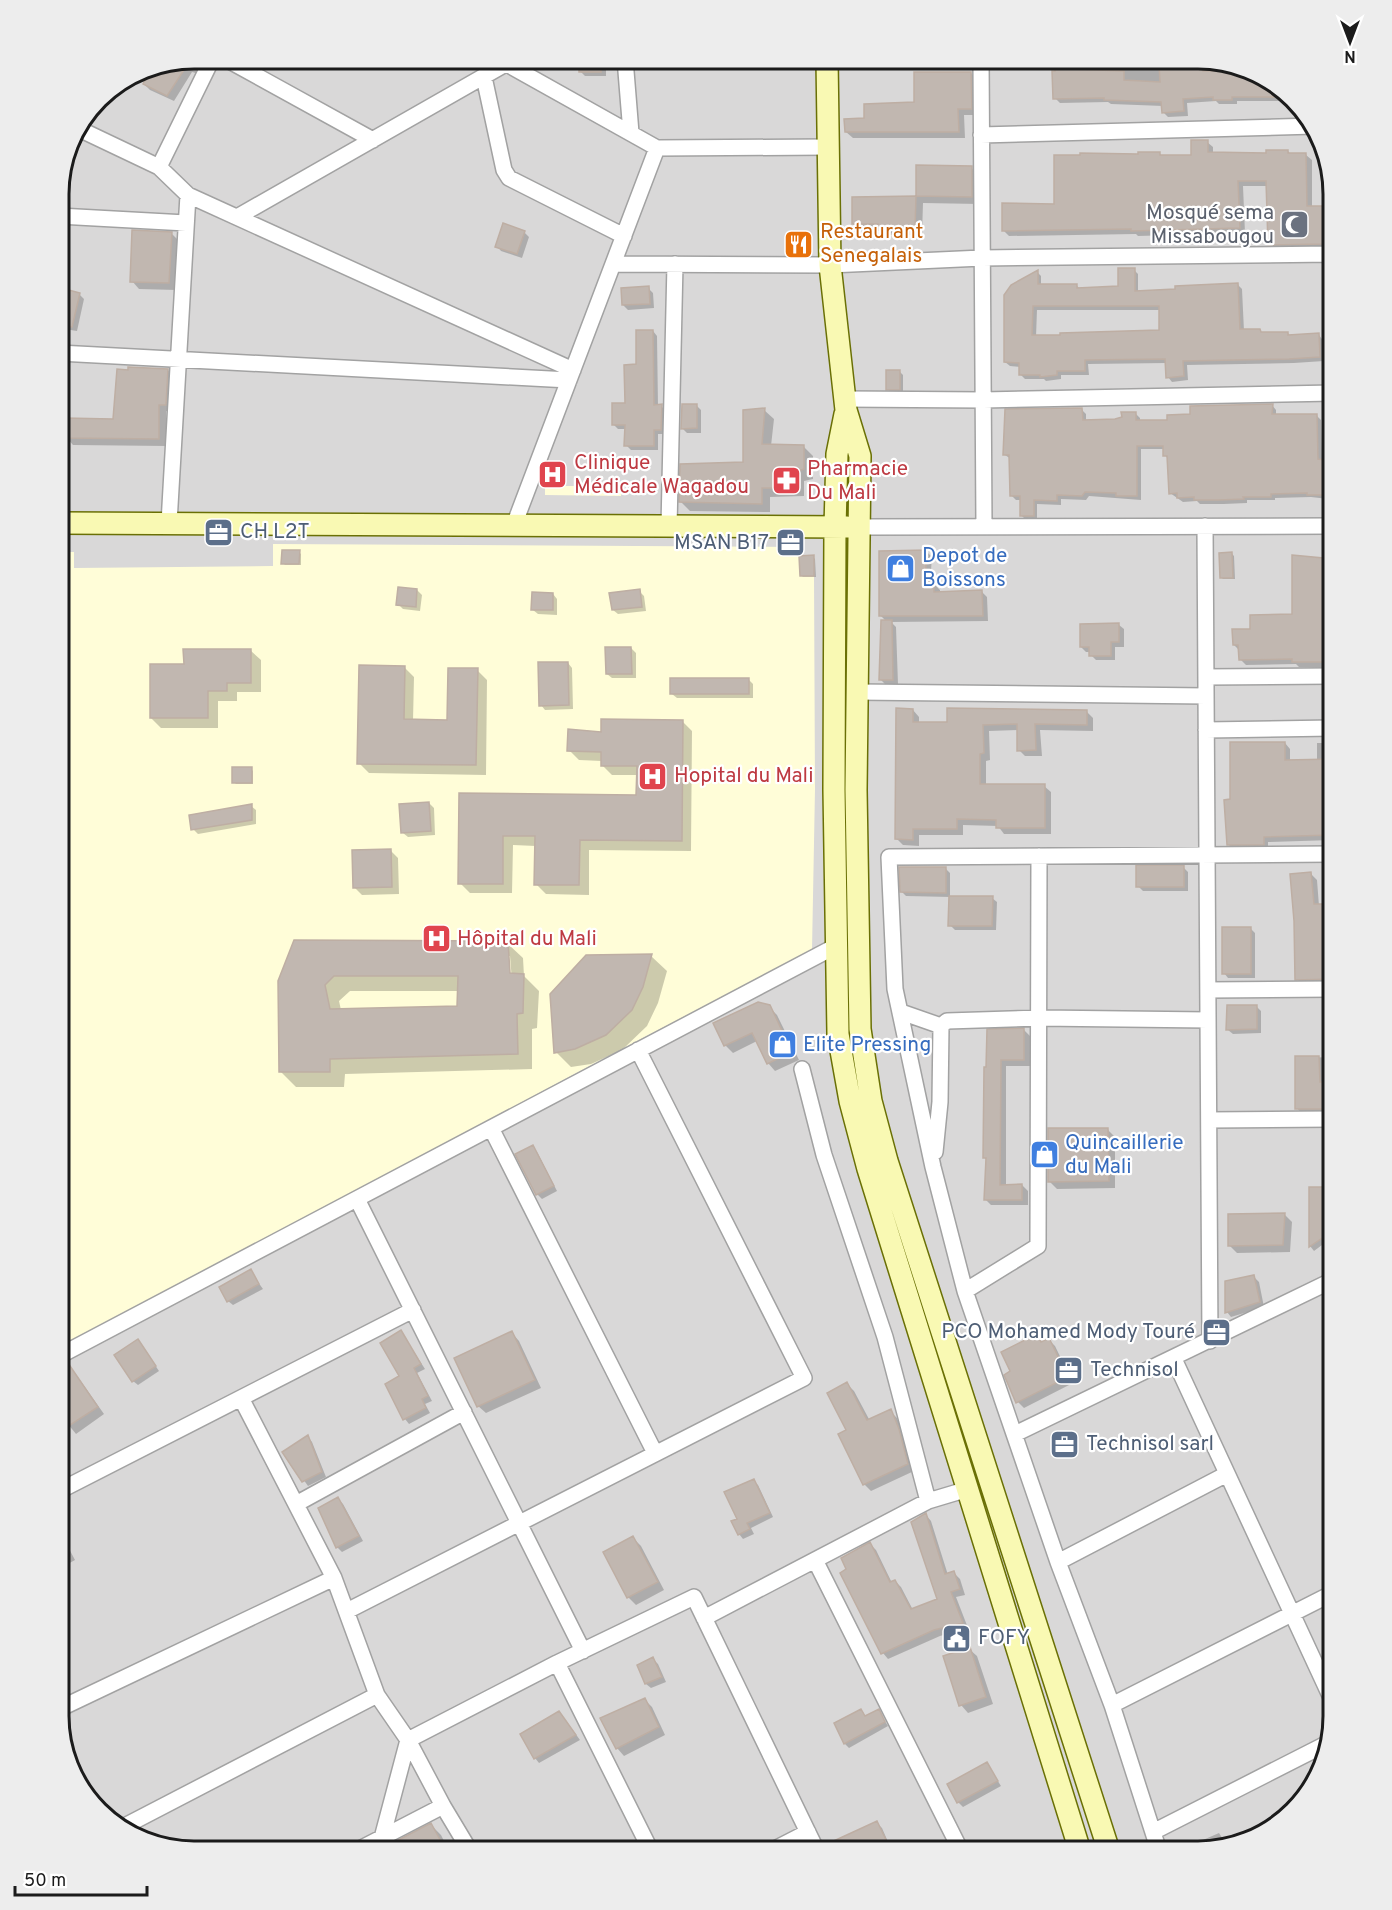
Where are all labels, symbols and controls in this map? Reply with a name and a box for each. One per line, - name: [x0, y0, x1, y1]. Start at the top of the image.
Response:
- north arrow: [1320, 12, 1380, 72]
- text: N: [1344, 45, 1356, 65]
- place label: Mosqué sema Missabougou: [1146, 200, 1274, 251]
- mosque icon: Mosqué sema Missabougou: [1279, 209, 1311, 241]
- place label: Restaurant Senegalais: [820, 219, 923, 270]
- restaurant icon: Restaurant Senegalais: [783, 228, 815, 260]
- place label: Clinique Médicale Wagadou: [574, 450, 749, 501]
- place label: Pharmacie Du Mali: [807, 456, 908, 507]
- hospital icon: Clinique Médicale Wagadou: [537, 459, 569, 491]
- pharmacy icon: Pharmacie Du Mali: [770, 465, 802, 497]
- office icon: CH L2T: [203, 516, 235, 548]
- place label: CH L2T: [240, 519, 310, 546]
- office icon: MSAN B17: [774, 527, 806, 559]
- place label: MSAN B17: [674, 530, 769, 557]
- place label: Depot de Boissons: [922, 543, 1007, 594]
- shop icon: Depot de Boissons: [885, 552, 917, 584]
- hospital icon: Hopital du Mali: [637, 760, 669, 792]
- place label: Hopital du Mali: [674, 763, 813, 790]
- hospital icon: Hôpital du Mali: [420, 923, 452, 955]
- place label: Hôpital du Mali: [457, 926, 597, 953]
- shop icon: Elite Pressing: [766, 1029, 798, 1061]
- place label: Elite Pressing: [803, 1032, 931, 1059]
- place label: Quincaillerie du Mali: [1065, 1130, 1184, 1181]
- shop icon: Quincaillerie du Mali: [1028, 1139, 1060, 1171]
- office icon: PCO Mohamed Mody Touré: [1200, 1316, 1232, 1348]
- place label: PCO Mohamed Mody Touré: [941, 1319, 1195, 1346]
- office icon: Technisol: [1053, 1354, 1085, 1386]
- place label: Technisol: [1090, 1357, 1179, 1384]
- office icon: Technisol sarl: [1049, 1428, 1081, 1460]
- place label: Technisol sarl: [1086, 1431, 1214, 1458]
- public building icon: FOFY: [941, 1622, 973, 1654]
- place label: FOFY: [978, 1625, 1030, 1652]
- scale bar: [15, 1859, 147, 1897]
- text: 50 m: [24, 1870, 66, 1893]

